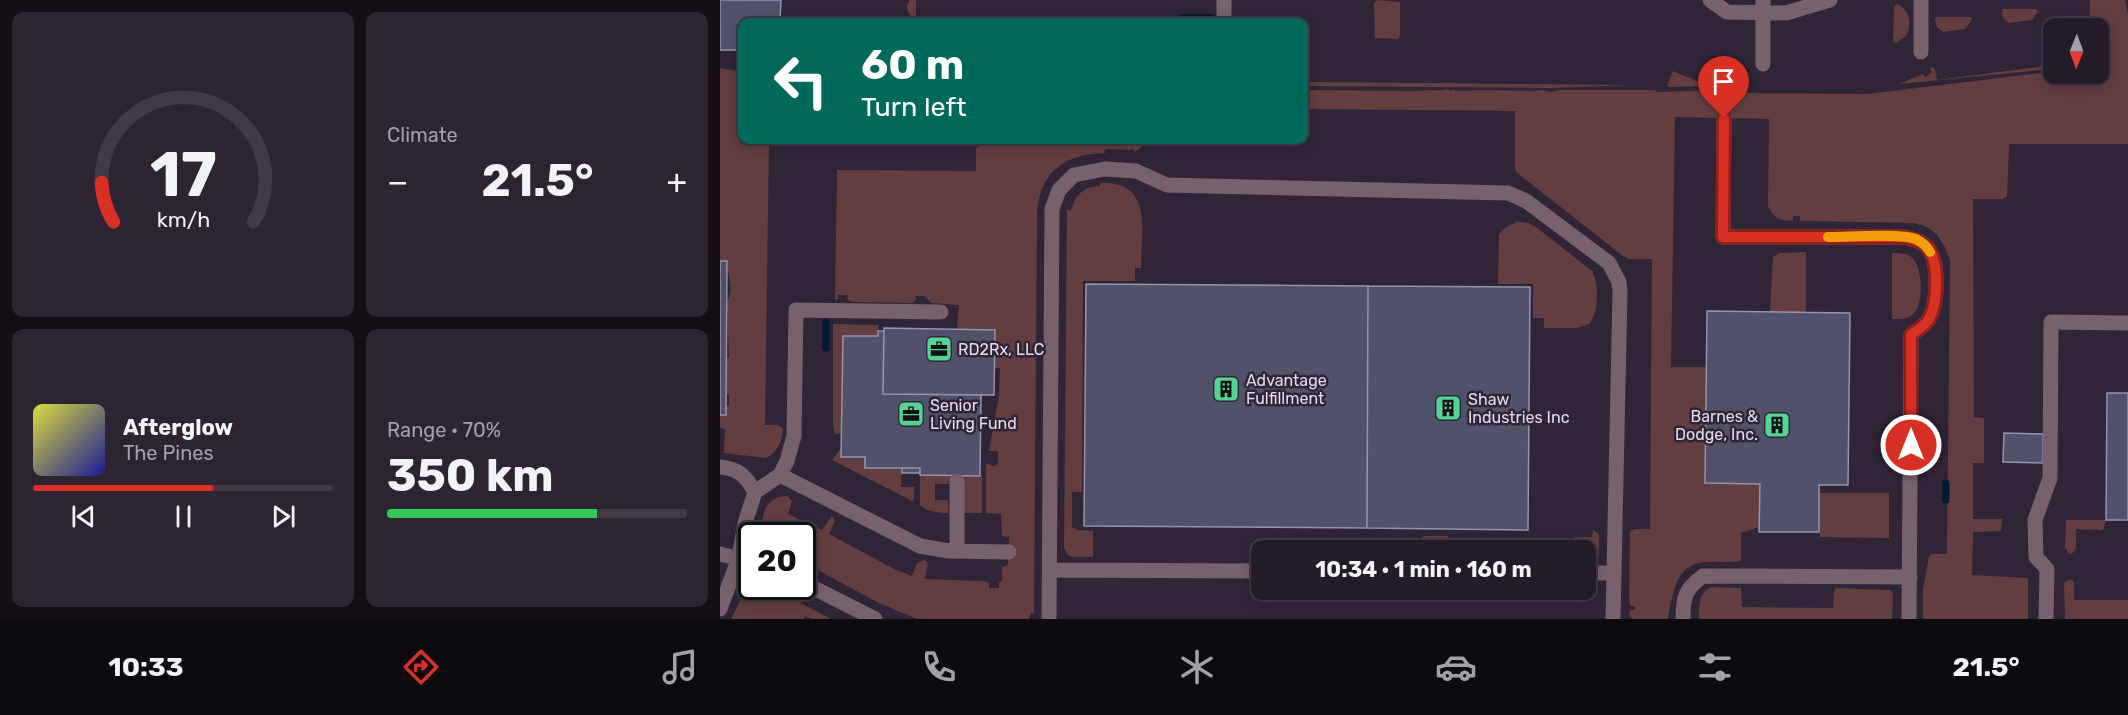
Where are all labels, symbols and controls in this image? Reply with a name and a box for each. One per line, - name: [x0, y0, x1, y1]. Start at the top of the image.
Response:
- north arrow: [2043, 18, 2109, 84]
- map controls: [2043, 18, 2109, 84]
- text: 60 m: [861, 40, 964, 90]
- icon: left: [762, 42, 840, 120]
- pin: [1698, 56, 1749, 118]
- icon: arrive: [1707, 65, 1740, 98]
- text: Turn left: [861, 91, 966, 123]
- text: Climate: [387, 123, 458, 147]
- text: 17: [150, 138, 216, 212]
- text: 21.5°: [481, 154, 593, 207]
- text: −: [387, 162, 408, 201]
- text: +: [666, 162, 687, 201]
- text: km/h: [156, 207, 210, 232]
- office icon: RD2Rx, LLC: [924, 334, 954, 364]
- place label: RD2Rx, LLC: [958, 340, 1044, 359]
- place label: Advantage Fulfillment: [1246, 371, 1327, 408]
- building icon: Advantage Fulfillment: [1211, 374, 1241, 404]
- place label: Shaw Industries Inc: [1468, 390, 1570, 427]
- building icon: Shaw Industries Inc: [1433, 393, 1463, 423]
- place label: Senior Living Fund: [930, 396, 1017, 433]
- office icon: Senior Living Fund: [896, 399, 926, 429]
- place label: Barnes & Dodge, Inc.: [1675, 407, 1758, 444]
- building icon: Barnes & Dodge, Inc.: [1762, 410, 1792, 440]
- position arrow: [1879, 413, 1943, 477]
- text: Afterglow: [123, 414, 233, 441]
- text: Range · 70%: [387, 418, 501, 442]
- text: The Pines: [123, 441, 214, 465]
- text: 350 km: [387, 449, 553, 502]
- icon: previous: [67, 500, 100, 533]
- icon: pause: [167, 500, 200, 533]
- icon: next: [267, 500, 300, 533]
- speed limit sign: 20: [738, 522, 816, 600]
- text: 10:34 · 1 min · 160 m: [1315, 556, 1532, 583]
- icon: directions: [400, 646, 442, 688]
- icon: music: [659, 646, 701, 688]
- icon: phone: [918, 646, 960, 688]
- icon: climate: [1176, 646, 1218, 688]
- icon: car: [1435, 646, 1477, 688]
- icon: filters: [1694, 646, 1736, 688]
- text: 10:33: [108, 651, 184, 683]
- text: 21.5°: [1952, 651, 2020, 683]

